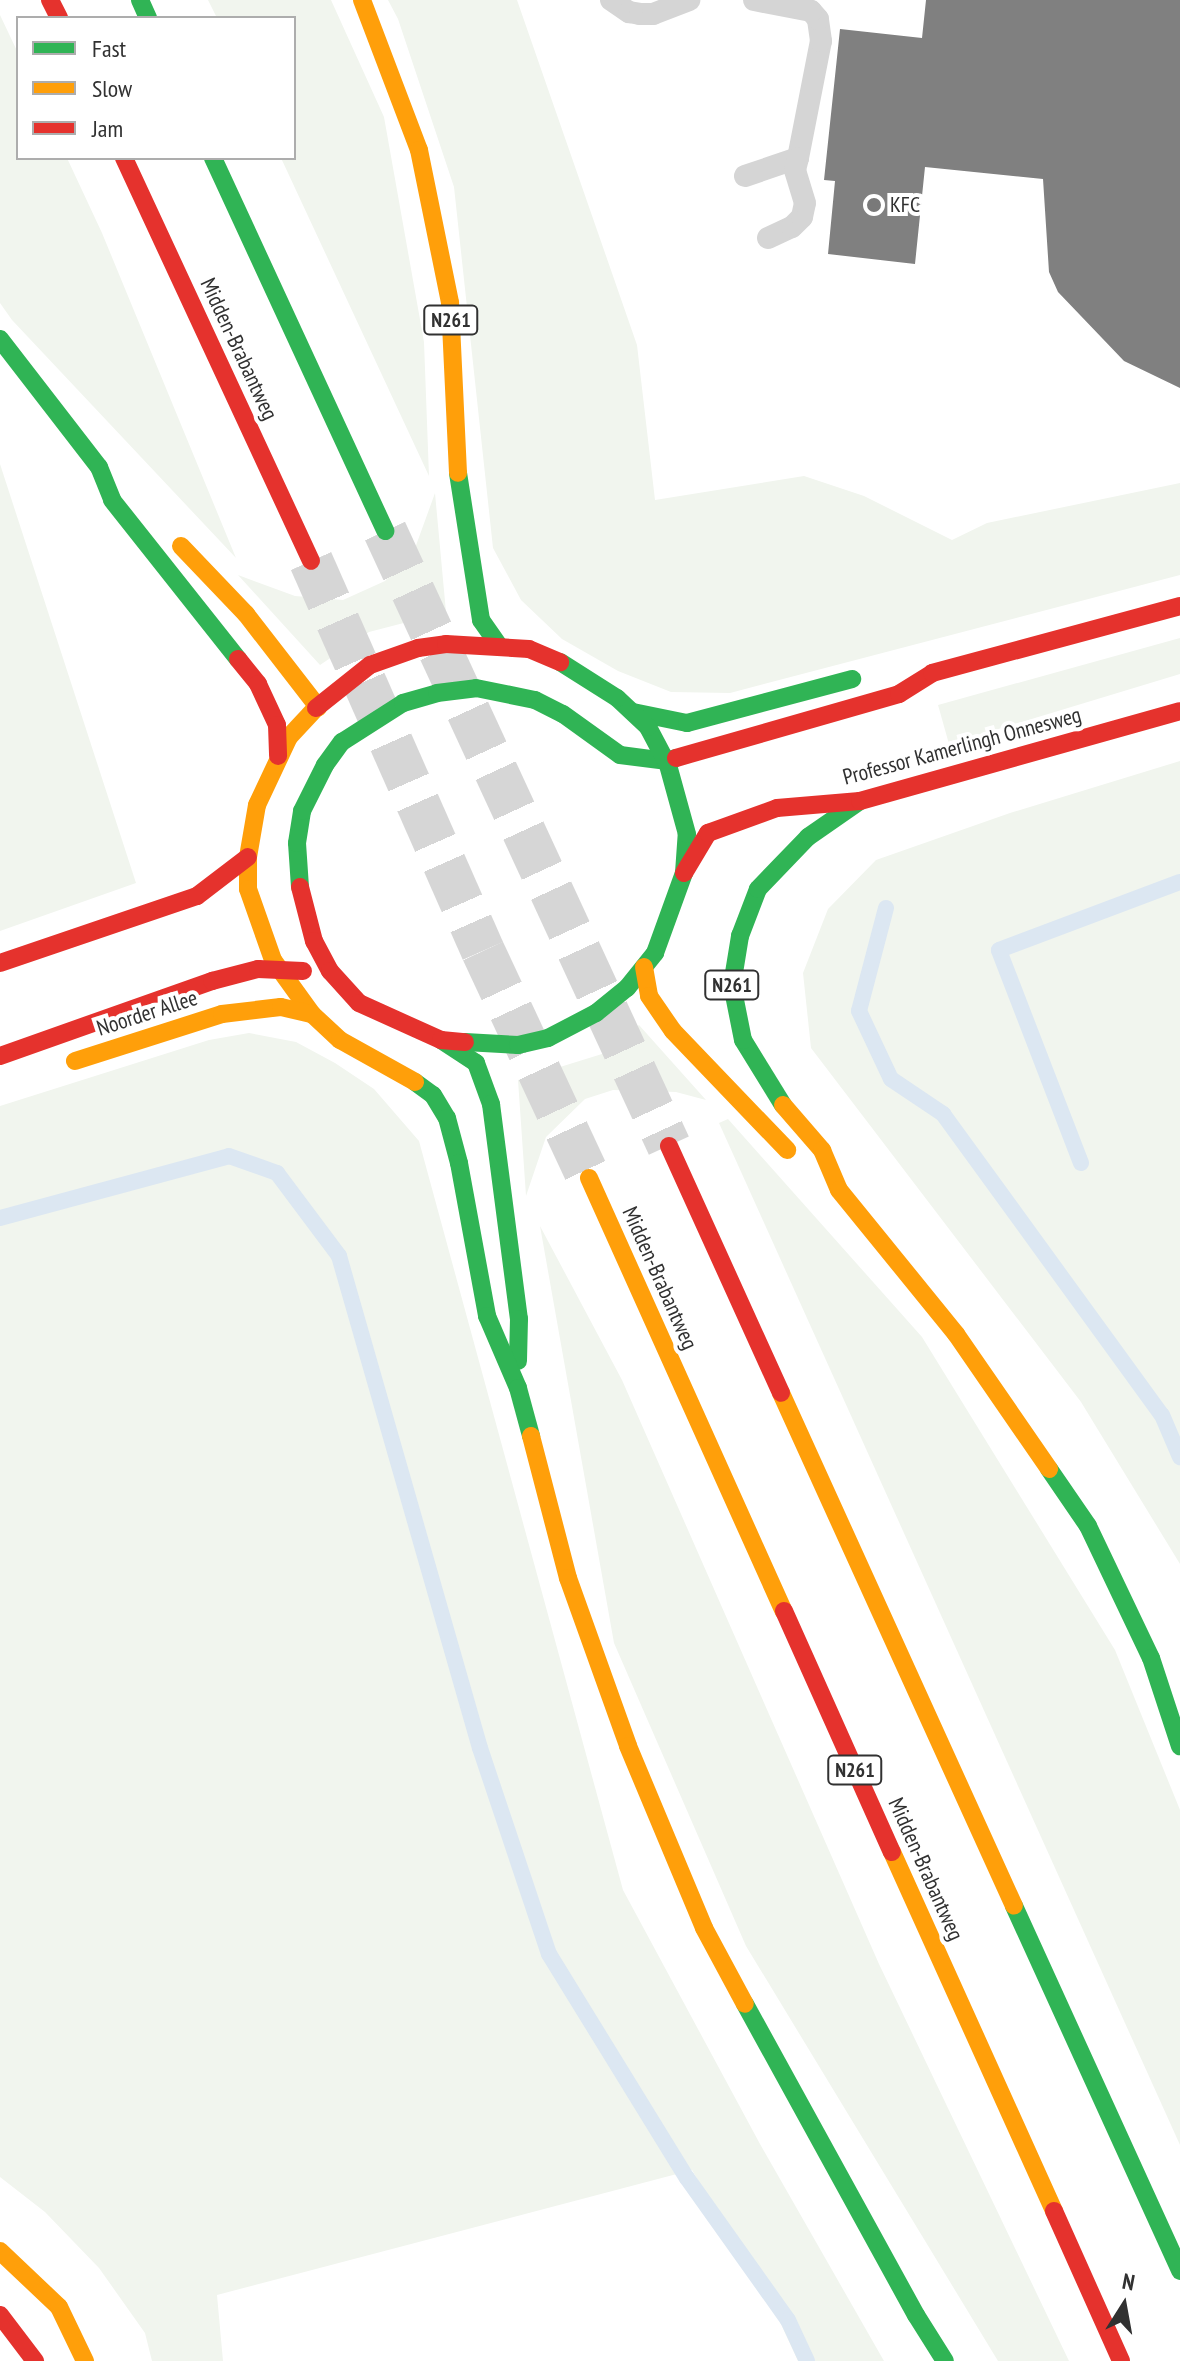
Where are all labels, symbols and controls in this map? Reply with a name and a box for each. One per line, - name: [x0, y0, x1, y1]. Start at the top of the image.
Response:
- legend: [16, 16, 296, 160]
- text: Fast: [92, 33, 126, 64]
- text: Slow: [92, 73, 132, 104]
- text: Jam: [92, 113, 123, 144]
- place label: KFC: [890, 192, 920, 218]
- marker: KFC: [865, 196, 883, 214]
- street label: Midden-Brabantweg: [195, 274, 283, 424]
- road number: N261: [423, 304, 479, 336]
- street label: Professor Kamerlingh Onnesweg: [840, 701, 1084, 791]
- road number: N261: [704, 969, 760, 1001]
- street label: Noorder Allee: [93, 984, 201, 1042]
- street label: Midden-Brabantweg: [617, 1203, 703, 1353]
- road number: N261: [827, 1754, 883, 1786]
- street label: Midden-Brabantweg: [883, 1794, 969, 1944]
- north arrow: [1084, 2265, 1164, 2345]
- text: N: [1120, 2267, 1137, 2296]

